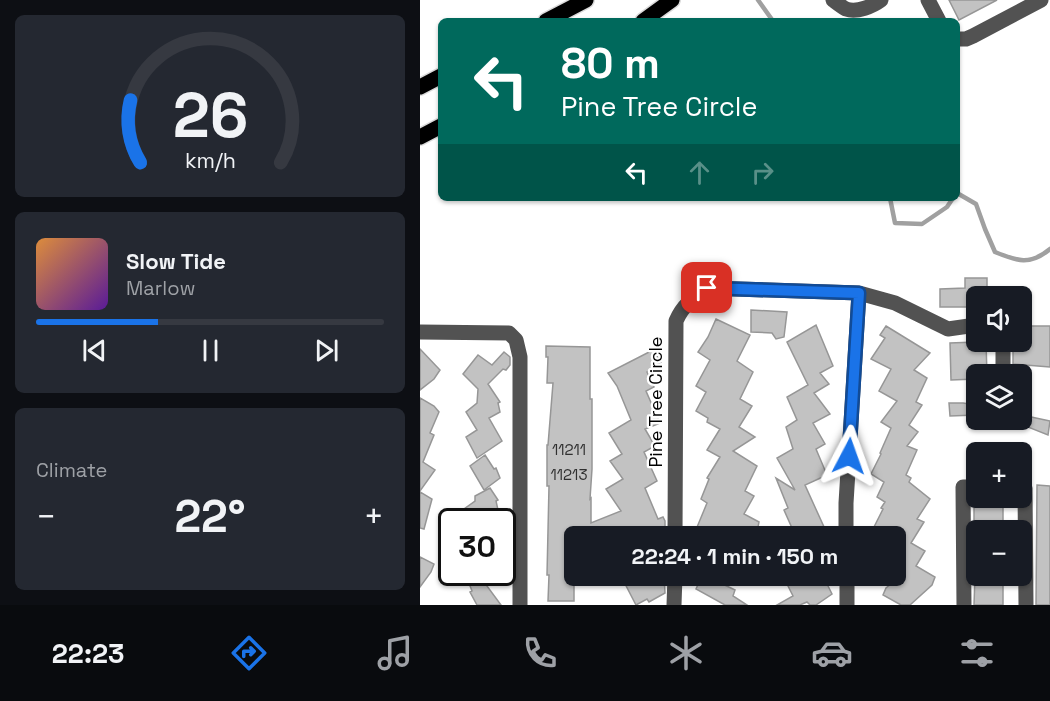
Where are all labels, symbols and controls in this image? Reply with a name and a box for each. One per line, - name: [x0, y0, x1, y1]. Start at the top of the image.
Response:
- text: 80 m: [561, 37, 660, 90]
- icon: left: [462, 42, 540, 120]
- text: 26: [172, 76, 248, 155]
- text: Pine Tree Circle: [561, 89, 757, 124]
- text: km/h: [184, 147, 236, 174]
- icon: left: [620, 156, 653, 189]
- icon: ahead: [683, 156, 716, 189]
- icon: right: [746, 156, 779, 189]
- text: Slow Tide: [126, 247, 226, 275]
- pin: [681, 262, 732, 313]
- icon: arrive: [690, 271, 723, 304]
- text: Marlow: [126, 275, 195, 301]
- map controls: [966, 286, 1032, 586]
- button: sound: [966, 286, 1032, 352]
- icon: previous: [78, 334, 111, 367]
- icon: pause: [194, 334, 227, 367]
- icon: next: [310, 334, 343, 367]
- street label: Pine Tree Circle: [644, 337, 667, 467]
- button: layers: [966, 364, 1032, 430]
- position arrow: [817, 424, 881, 488]
- house number: 11211: [552, 440, 586, 459]
- button: +: [966, 442, 1032, 508]
- text: Climate: [36, 457, 107, 483]
- house number: 11213: [551, 465, 587, 484]
- text: 22°: [174, 488, 246, 545]
- text: −: [36, 496, 56, 538]
- text: +: [364, 496, 384, 538]
- speed limit sign: 30: [438, 508, 516, 586]
- button: −: [966, 520, 1032, 586]
- text: 22:24 · 1 min · 150 m: [632, 542, 838, 570]
- icon: directions: [228, 632, 270, 674]
- icon: music: [374, 632, 416, 674]
- icon: phone: [519, 632, 561, 674]
- icon: climate: [665, 632, 707, 674]
- icon: car: [811, 632, 853, 674]
- icon: filters: [956, 632, 998, 674]
- text: 22:23: [52, 636, 124, 671]

